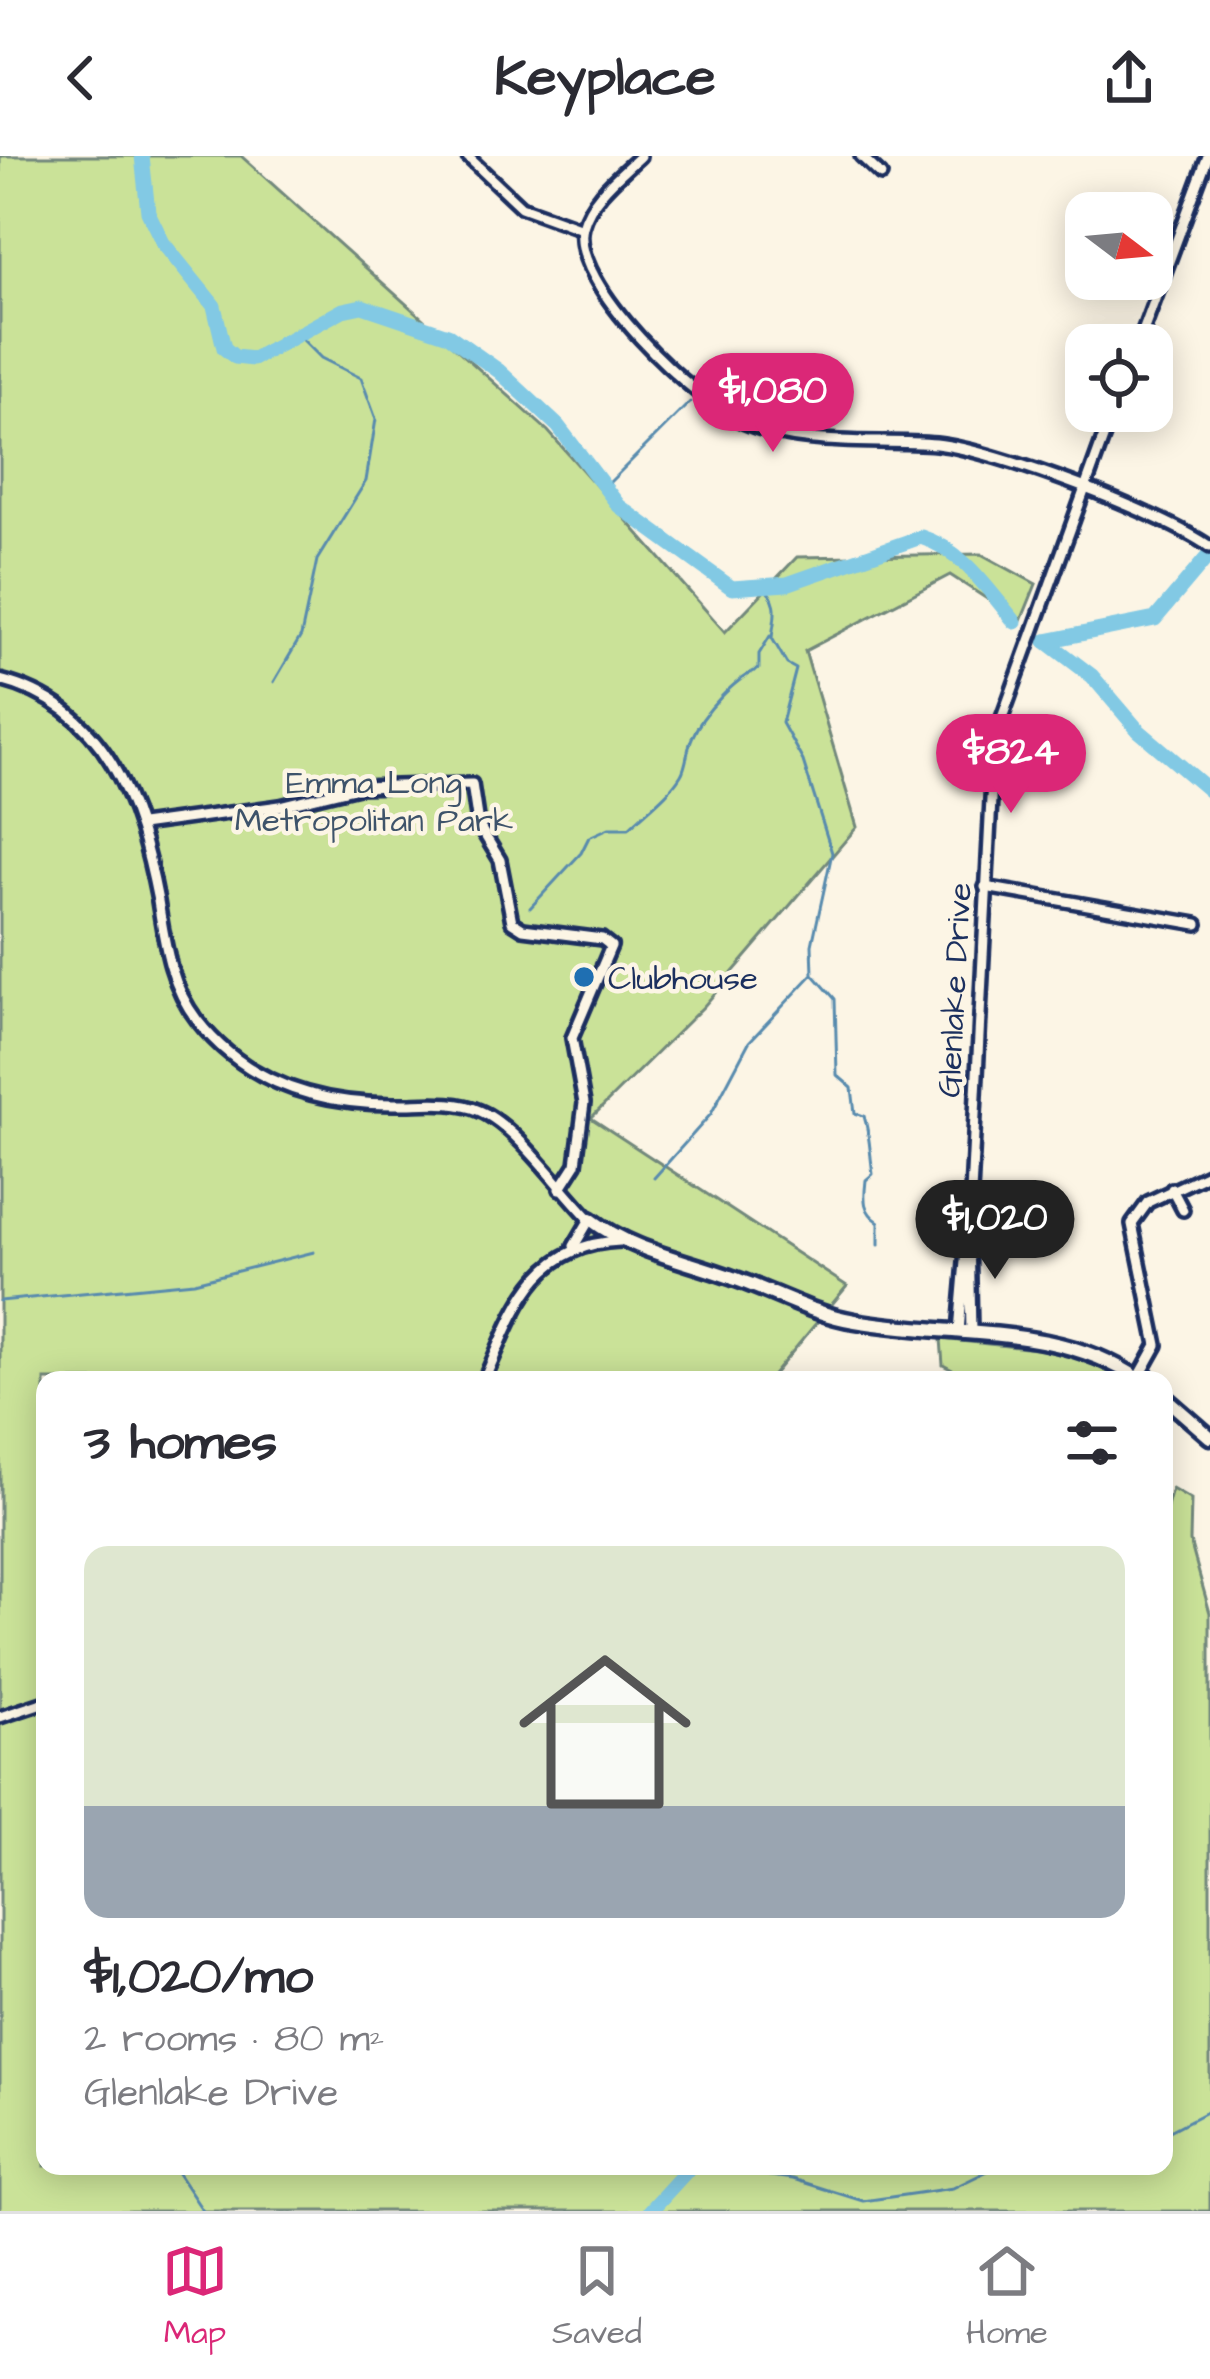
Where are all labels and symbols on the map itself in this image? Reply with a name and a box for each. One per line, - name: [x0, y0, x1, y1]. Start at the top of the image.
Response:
- north arrow: [1065, 192, 1173, 300]
- pin: $1,080: [675, 353, 871, 455]
- pin: $824: [940, 714, 1082, 816]
- park label: Emma Long Metropolitan Park: [235, 760, 513, 844]
- street label: Glenlake Drive: [926, 881, 984, 1099]
- place label: Clubhouse: [608, 956, 758, 1002]
- marker: Clubhouse: [571, 964, 597, 990]
- pin: $1,020: [897, 1180, 1093, 1282]

